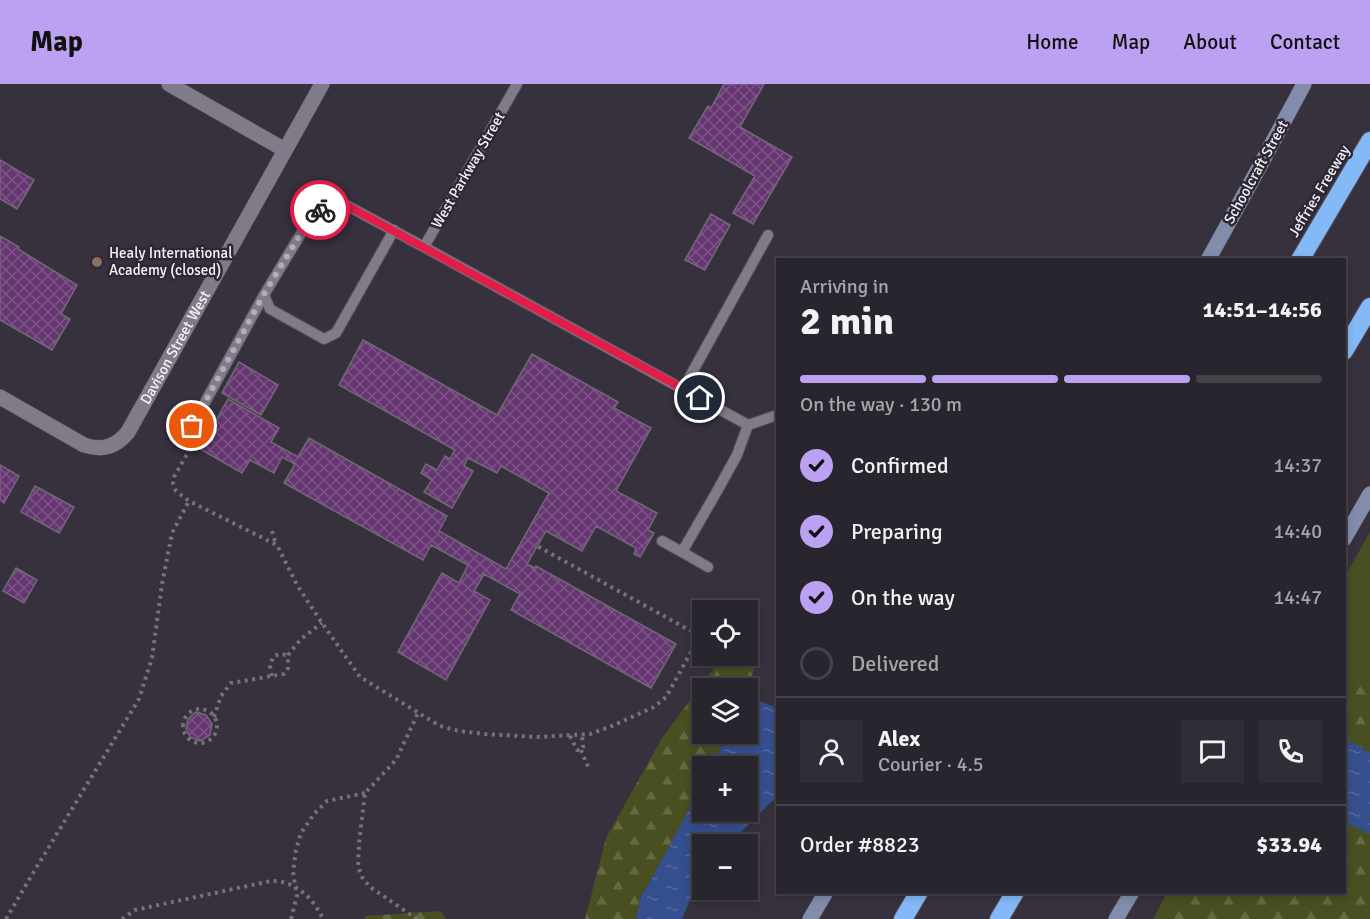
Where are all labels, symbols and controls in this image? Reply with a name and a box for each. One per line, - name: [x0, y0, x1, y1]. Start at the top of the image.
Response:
- text: Map: [30, 25, 83, 59]
- text: Home: [1026, 29, 1079, 55]
- text: Map: [1112, 29, 1150, 55]
- text: About: [1183, 29, 1237, 55]
- text: Contact: [1270, 29, 1340, 55]
- street label: West Parkway Street: [427, 109, 509, 231]
- street label: Schoolcraft Street: [1220, 117, 1292, 227]
- street label: Jeffries Freeway: [1285, 142, 1353, 240]
- courier: [290, 180, 350, 240]
- icon: bike: [304, 194, 337, 227]
- place label: Healy International Academy (closed): [109, 244, 233, 279]
- marker: Healy International Academy (closed): [90, 255, 104, 269]
- text: Arriving in: [800, 274, 889, 299]
- street label: Davison Street West: [136, 287, 214, 408]
- text: 14:51–14:56: [1203, 296, 1322, 323]
- text: 2 min: [800, 297, 894, 345]
- pin: [674, 372, 725, 423]
- icon: home: [683, 381, 716, 414]
- text: On the way · 130 m: [800, 392, 962, 417]
- pin: [166, 400, 217, 451]
- icon: bag: [175, 409, 208, 442]
- icon: check: [800, 449, 833, 482]
- text: Confirmed: [851, 452, 949, 479]
- text: 14:37: [1273, 453, 1322, 478]
- icon: check: [800, 515, 833, 548]
- text: Preparing: [851, 518, 943, 545]
- text: 14:40: [1273, 519, 1322, 544]
- icon: check: [800, 581, 833, 614]
- text: On the way: [851, 584, 955, 611]
- text: 14:47: [1273, 585, 1322, 610]
- map controls: [692, 600, 758, 900]
- button: locate: [692, 600, 758, 666]
- text: Delivered: [851, 650, 939, 677]
- button: layers: [692, 678, 758, 744]
- button: person: [800, 720, 863, 783]
- button: chat: [1181, 720, 1244, 783]
- button: phone: [1259, 720, 1322, 783]
- text: Alex: [878, 725, 920, 752]
- text: Courier · 4.5: [878, 752, 984, 777]
- button: +: [692, 756, 758, 822]
- text: Order #8823: [800, 831, 920, 858]
- text: $33.94: [1256, 831, 1322, 858]
- button: −: [692, 834, 758, 900]

